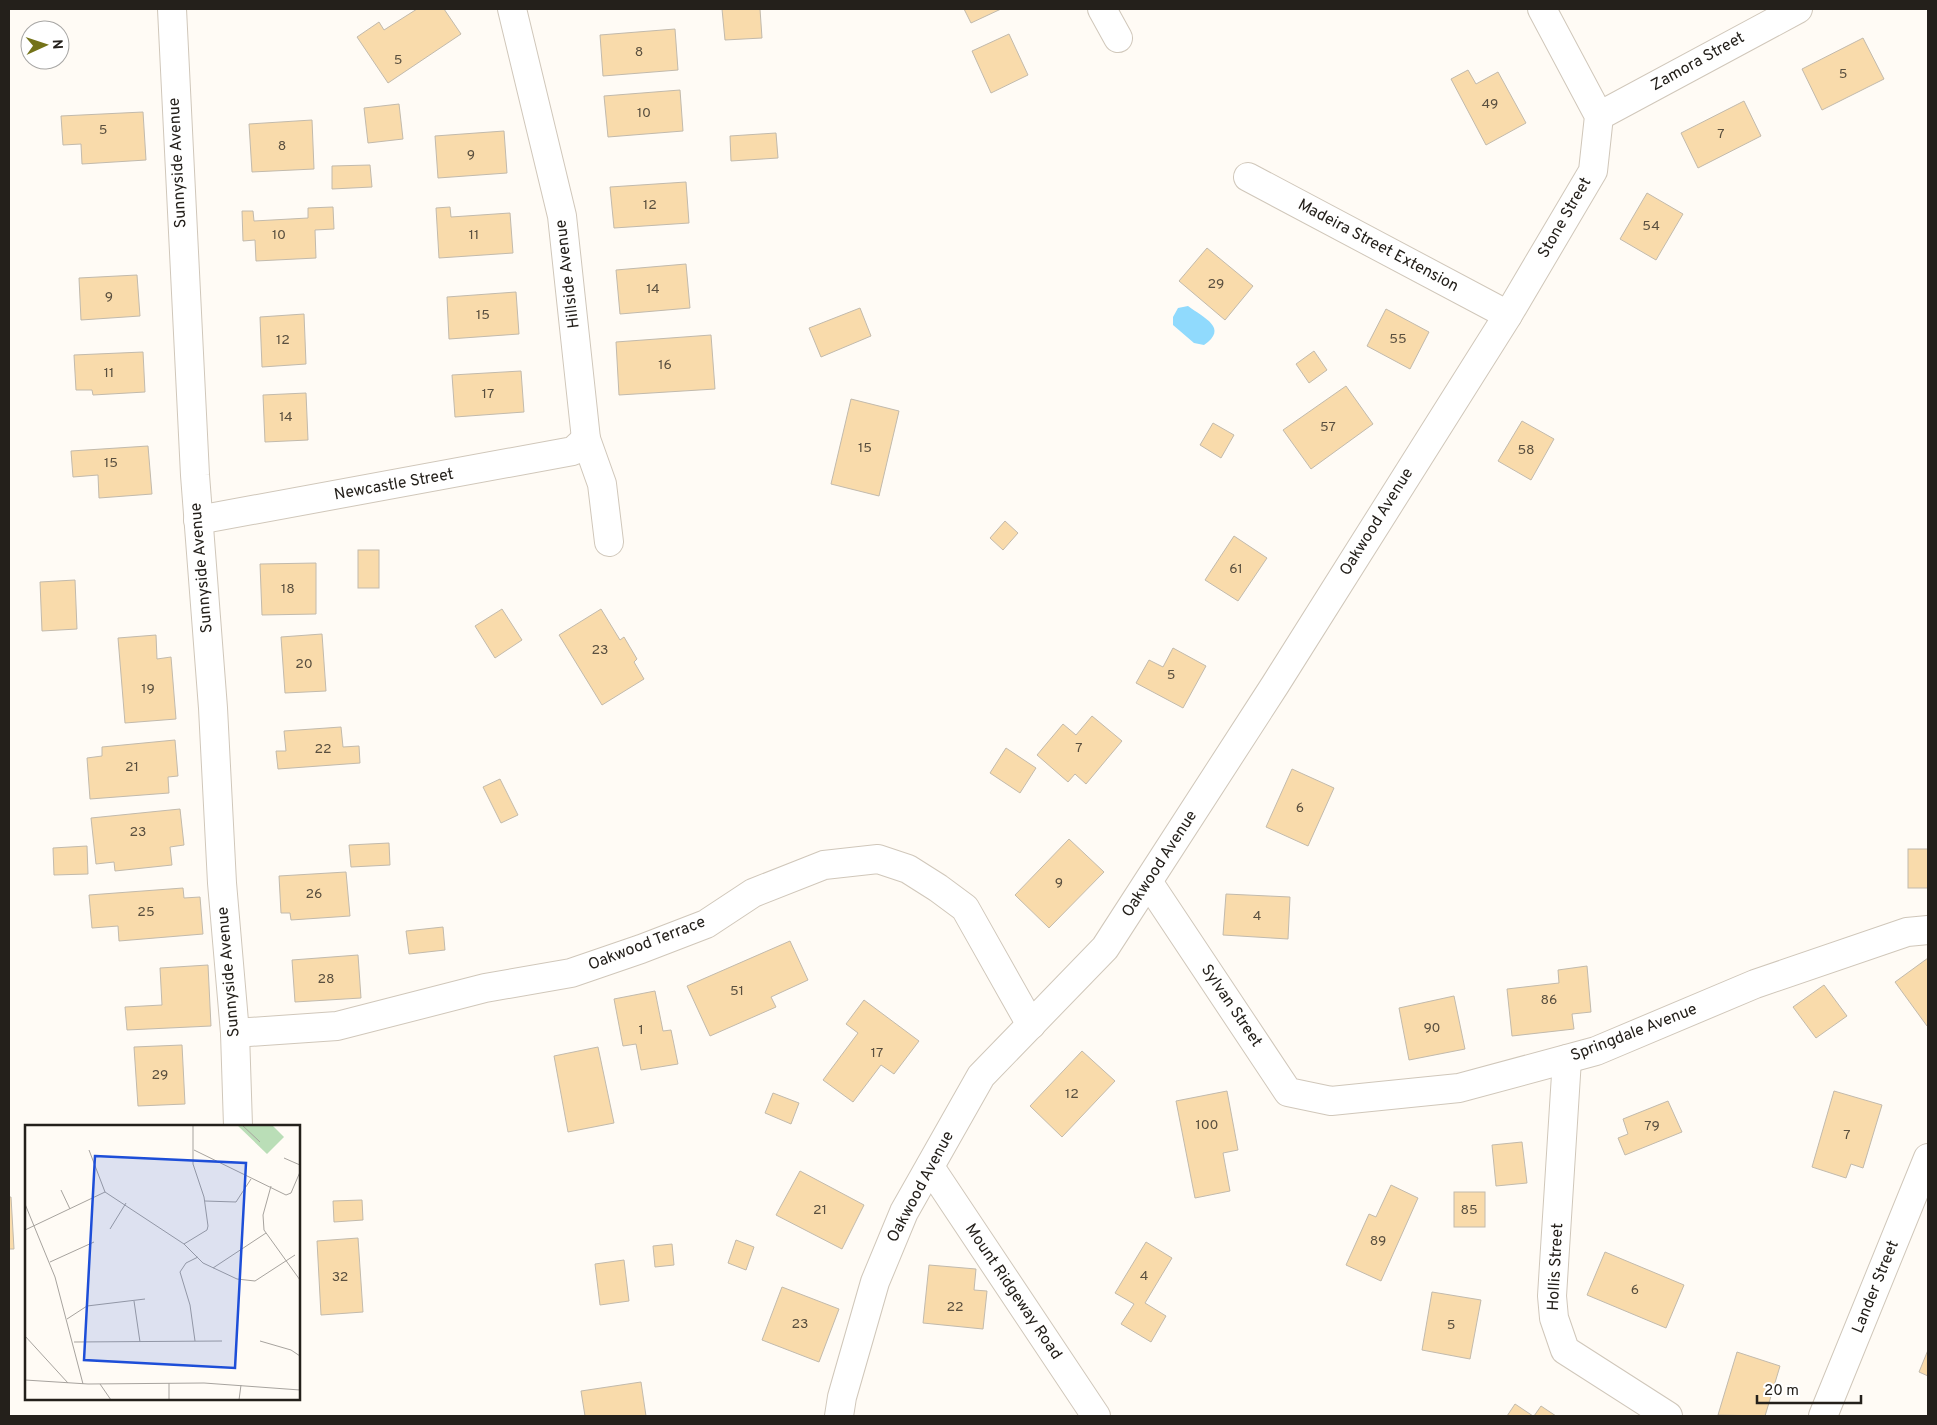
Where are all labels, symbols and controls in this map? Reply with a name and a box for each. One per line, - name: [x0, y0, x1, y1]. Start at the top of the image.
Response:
- north arrow: [20, 20, 70, 70]
- street label: Zamora Street: [1648, 28, 1748, 96]
- text: N: [48, 39, 65, 50]
- house number: 8: [635, 44, 643, 61]
- house number: 5: [394, 52, 402, 69]
- house number: 5: [1839, 66, 1847, 83]
- house number: 49: [1482, 96, 1498, 113]
- street label: Sunnyside Avenue: [165, 97, 191, 229]
- house number: 10: [637, 105, 651, 122]
- house number: 5: [99, 122, 107, 139]
- house number: 7: [1717, 126, 1725, 143]
- house number: 8: [278, 138, 286, 155]
- house number: 9: [467, 147, 475, 164]
- street label: Stone Street: [1534, 174, 1596, 262]
- street label: Madeira Street Extension: [1294, 195, 1462, 297]
- house number: 12: [643, 197, 657, 214]
- street label: Hillside Avenue: [551, 218, 585, 330]
- house number: 54: [1642, 218, 1660, 235]
- house number: 10: [272, 227, 286, 244]
- house number: 11: [469, 227, 479, 244]
- house number: 29: [1208, 276, 1224, 293]
- house number: 14: [646, 281, 660, 298]
- house number: 9: [105, 289, 113, 306]
- house number: 15: [476, 307, 490, 324]
- house number: 55: [1389, 331, 1407, 348]
- house number: 12: [276, 332, 290, 349]
- house number: 16: [658, 357, 672, 374]
- house number: 11: [104, 365, 114, 382]
- house number: 17: [482, 386, 494, 403]
- house number: 14: [279, 409, 293, 426]
- house number: 57: [1320, 419, 1336, 436]
- house number: 15: [858, 440, 872, 457]
- house number: 58: [1517, 442, 1535, 459]
- house number: 15: [104, 455, 118, 472]
- street label: Oakwood Avenue: [1336, 464, 1418, 580]
- street label: Newcastle Street: [333, 465, 455, 505]
- street label: Sunnyside Avenue: [186, 502, 218, 634]
- house number: 61: [1229, 561, 1243, 578]
- house number: 18: [281, 581, 295, 598]
- house number: 23: [592, 642, 609, 659]
- house number: 20: [295, 656, 313, 673]
- house number: 5: [1167, 667, 1175, 684]
- house number: 19: [141, 681, 155, 698]
- house number: 7: [1075, 740, 1083, 757]
- house number: 22: [314, 741, 332, 758]
- house number: 21: [125, 759, 139, 776]
- house number: 6: [1296, 800, 1304, 817]
- street label: Oakwood Avenue: [1118, 807, 1202, 921]
- house number: 23: [130, 824, 147, 841]
- house number: 9: [1055, 875, 1063, 892]
- house number: 26: [306, 886, 322, 903]
- house number: 25: [137, 904, 155, 921]
- street label: Sunnyside Avenue: [213, 906, 245, 1038]
- house number: 4: [1253, 908, 1261, 925]
- street label: Oakwood Terrace: [586, 912, 708, 976]
- street label: Sylvan Street: [1196, 961, 1266, 1051]
- house number: 28: [317, 971, 335, 988]
- house number: 51: [730, 983, 744, 1000]
- house number: 86: [1541, 992, 1557, 1009]
- street label: Springdale Avenue: [1568, 1000, 1700, 1066]
- house number: 90: [1423, 1020, 1441, 1037]
- house number: 1: [638, 1022, 644, 1039]
- house number: 17: [871, 1045, 883, 1062]
- house number: 29: [152, 1067, 168, 1084]
- house number: 12: [1065, 1086, 1079, 1103]
- house number: 100: [1195, 1117, 1219, 1134]
- house number: 79: [1644, 1118, 1660, 1135]
- inset map: [25, 1125, 300, 1400]
- house number: 7: [1843, 1127, 1851, 1144]
- street label: Oakwood Avenue: [883, 1128, 959, 1246]
- house number: 21: [813, 1202, 827, 1219]
- house number: 85: [1460, 1202, 1478, 1219]
- street label: Mount Ridgeway Road: [960, 1220, 1066, 1364]
- street label: Hollis Street: [1544, 1223, 1568, 1311]
- house number: 89: [1370, 1233, 1386, 1250]
- street label: Lander Street: [1848, 1238, 1904, 1336]
- house number: 4: [1140, 1268, 1148, 1285]
- house number: 32: [332, 1269, 348, 1286]
- house number: 6: [1631, 1282, 1639, 1299]
- house number: 22: [946, 1299, 964, 1316]
- house number: 23: [792, 1316, 809, 1333]
- house number: 5: [1447, 1317, 1455, 1334]
- scale bar: [1757, 1372, 1861, 1404]
- text: 20 m: [1764, 1382, 1799, 1401]

